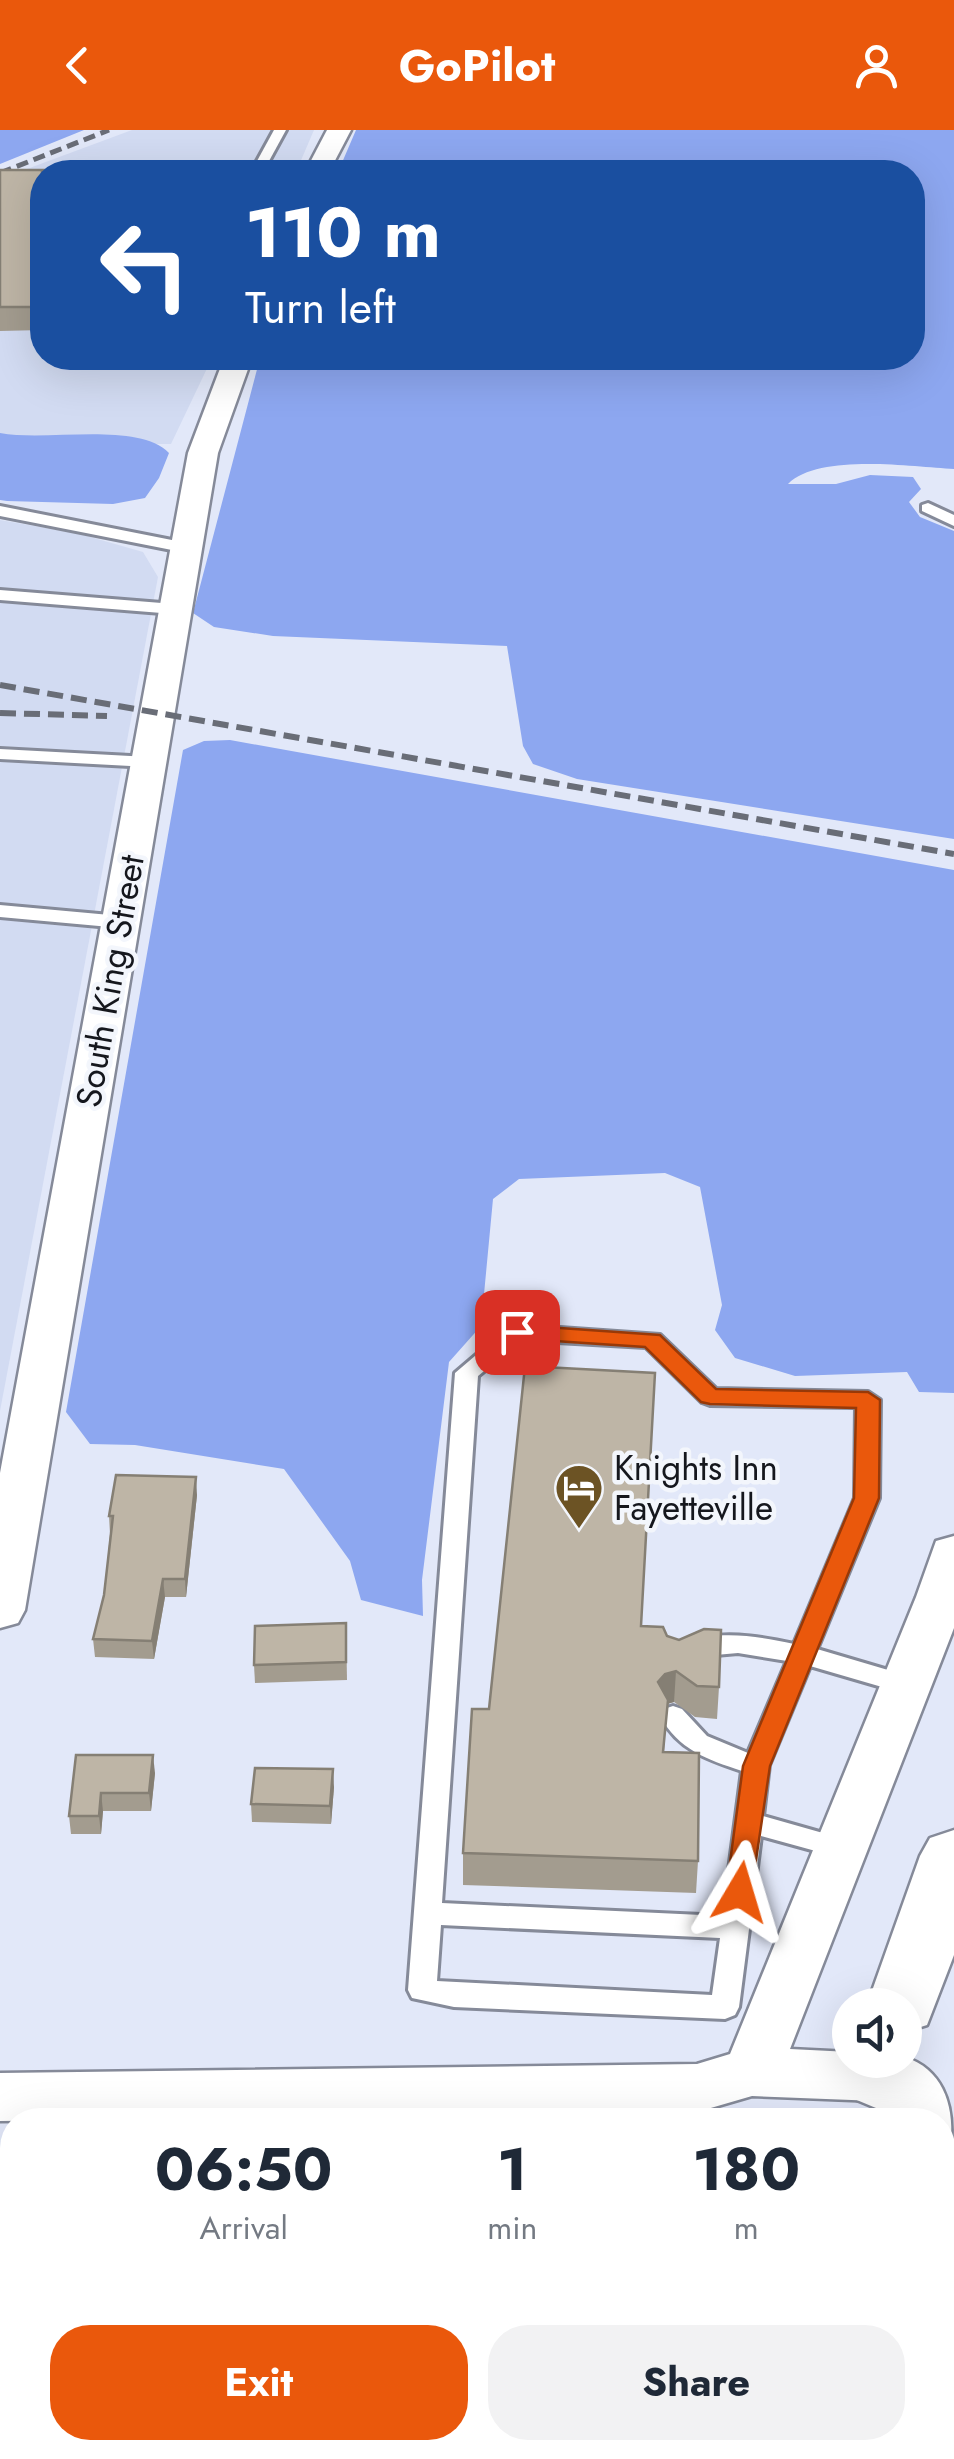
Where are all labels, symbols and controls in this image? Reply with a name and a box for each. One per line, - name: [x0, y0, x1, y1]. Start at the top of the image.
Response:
- text: GoPilot: [399, 33, 555, 98]
- icon: back: [50, 38, 105, 93]
- icon: person: [849, 38, 904, 93]
- text: 110 m: [245, 182, 441, 283]
- icon: left: [80, 200, 210, 330]
- text: Turn left: [245, 275, 396, 340]
- street label: South King Street: [63, 850, 157, 1111]
- pin: [475, 1290, 560, 1375]
- icon: arrive: [490, 1305, 545, 1360]
- place label: Knights Inn Fayetteville: [614, 1443, 778, 1533]
- hotel icon: Knights Inn Fayetteville: [553, 1462, 605, 1530]
- position arrow: [688, 1840, 792, 1944]
- map controls: [832, 1988, 922, 2078]
- button: sound: [832, 1988, 922, 2078]
- text: 06:50: [155, 2126, 332, 2213]
- text: 1: [497, 2126, 528, 2213]
- text: 180: [692, 2126, 800, 2213]
- text: Arrival: [200, 2205, 288, 2251]
- text: min: [487, 2205, 537, 2251]
- text: m: [734, 2205, 759, 2251]
- button: Exit: [50, 2325, 468, 2440]
- button: Share: [488, 2325, 905, 2440]

